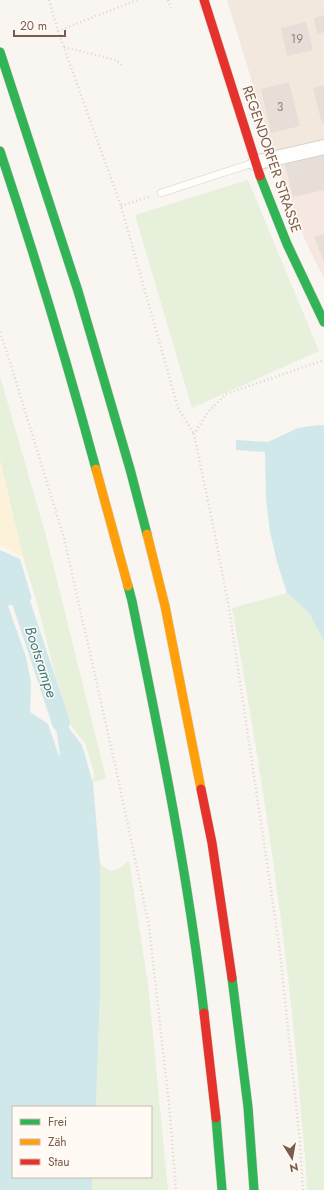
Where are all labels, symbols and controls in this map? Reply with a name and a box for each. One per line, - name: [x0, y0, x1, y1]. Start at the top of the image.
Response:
- scale bar: [14, 12, 65, 38]
- text: 20 m: [20, 17, 47, 35]
- house number: 19: [291, 30, 303, 48]
- street label: REGENDORFER STRASSE: [237, 83, 307, 235]
- house number: 3: [277, 98, 284, 116]
- water label: Bootsrampe: [19, 623, 63, 701]
- legend: [12, 1106, 152, 1178]
- text: Frei: [48, 1113, 67, 1131]
- text: Zäh: [48, 1133, 67, 1151]
- north arrow: [272, 1138, 312, 1178]
- text: Stau: [48, 1153, 70, 1171]
- text: N: [288, 1159, 300, 1177]

